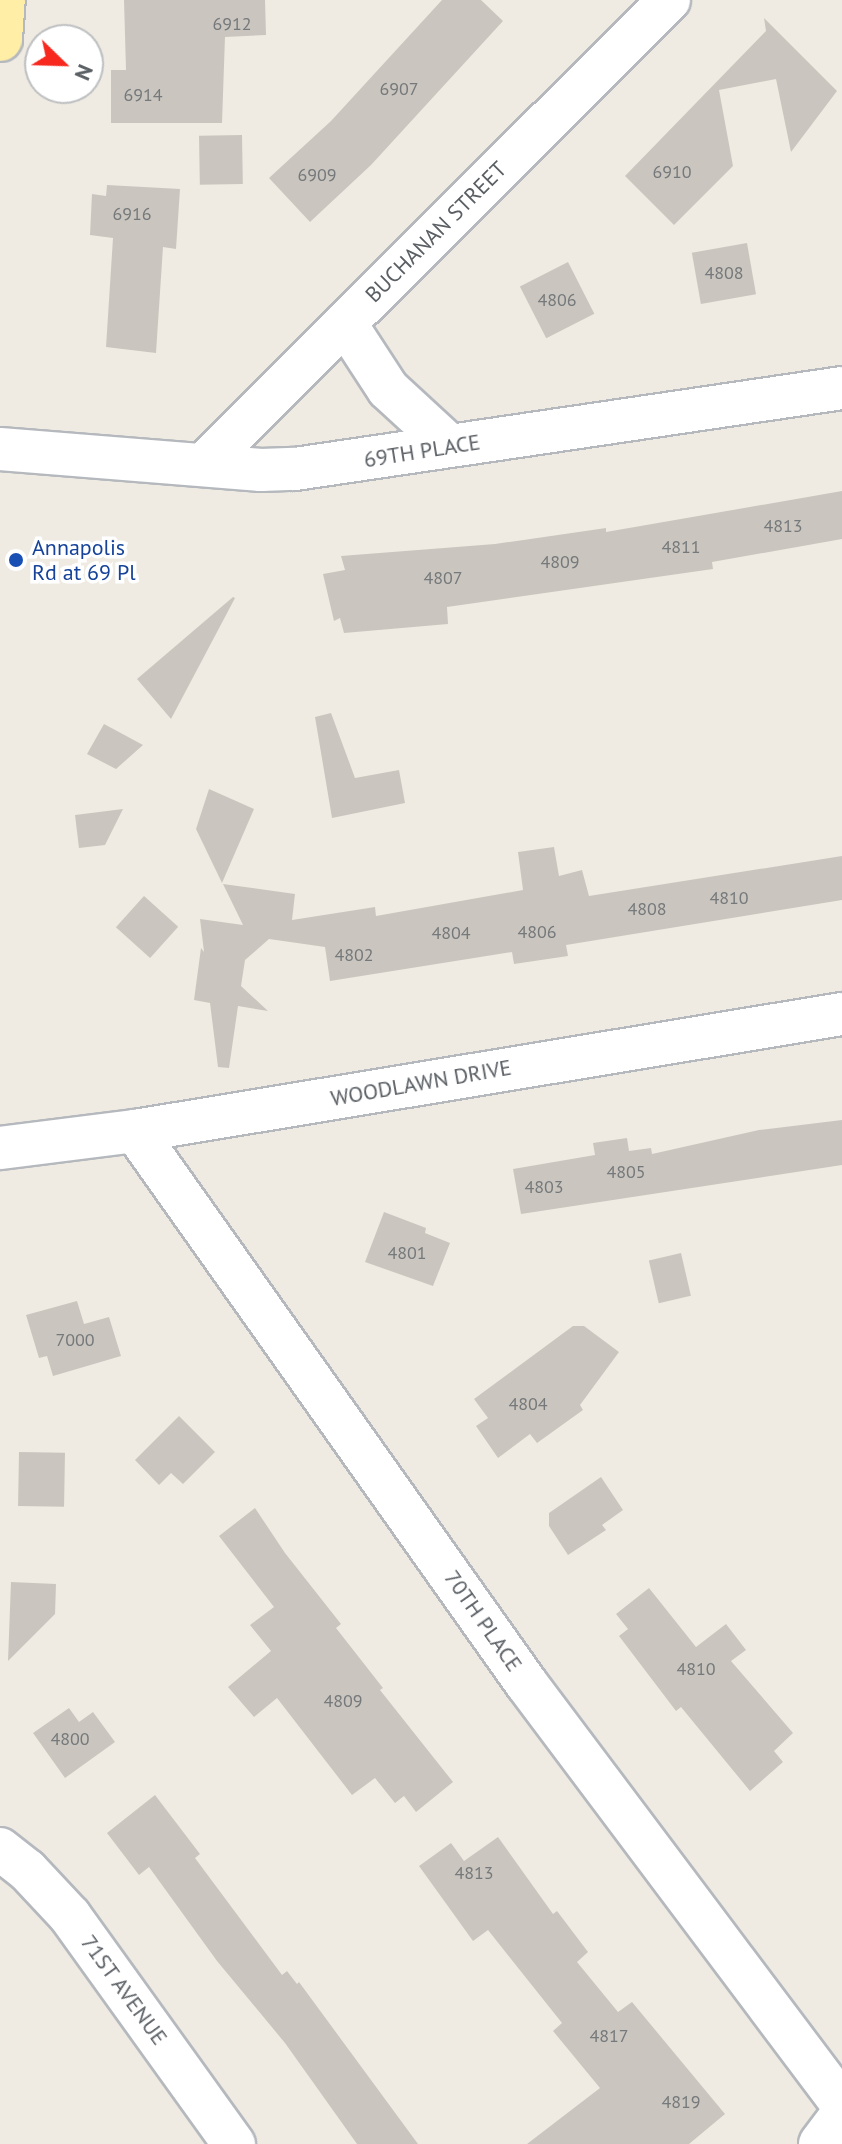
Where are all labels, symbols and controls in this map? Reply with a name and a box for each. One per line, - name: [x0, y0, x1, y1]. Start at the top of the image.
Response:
- house number: 6912: [212, 13, 252, 35]
- north arrow: [24, 24, 104, 104]
- text: N: [69, 60, 100, 85]
- house number: 6907: [379, 78, 419, 100]
- house number: 6914: [123, 84, 163, 106]
- street label: BUCHANAN STREET: [360, 156, 512, 308]
- house number: 6910: [652, 161, 692, 183]
- house number: 6909: [297, 164, 337, 186]
- house number: 6916: [112, 203, 152, 225]
- house number: 4808: [704, 262, 744, 284]
- house number: 4806: [537, 289, 577, 311]
- street label: 69TH PLACE: [362, 429, 482, 473]
- house number: 4813: [763, 515, 803, 537]
- place label: Annapolis Rd at 69 Pl: [32, 534, 136, 586]
- house number: 4811: [661, 536, 701, 558]
- marker: Annapolis Rd at 69 Pl: [7, 551, 25, 569]
- house number: 4809: [540, 551, 580, 573]
- house number: 4807: [423, 567, 463, 589]
- house number: 4810: [709, 887, 749, 909]
- house number: 4808: [627, 898, 667, 920]
- house number: 4806: [517, 921, 557, 943]
- house number: 4804: [431, 922, 471, 944]
- house number: 4802: [334, 944, 374, 966]
- street label: WOODLAWN DRIVE: [329, 1054, 513, 1112]
- house number: 4805: [606, 1161, 646, 1183]
- house number: 4803: [524, 1176, 564, 1198]
- house number: 4801: [387, 1242, 427, 1264]
- house number: 7000: [55, 1329, 95, 1351]
- house number: 4804: [508, 1393, 548, 1415]
- street label: 70TH PLACE: [439, 1565, 527, 1677]
- house number: 4810: [676, 1658, 716, 1680]
- house number: 4809: [323, 1690, 363, 1712]
- house number: 4800: [50, 1728, 90, 1750]
- house number: 4813: [454, 1862, 494, 1884]
- street label: 71ST AVENUE: [75, 1929, 173, 2051]
- house number: 4817: [589, 2025, 629, 2047]
- house number: 4819: [661, 2091, 701, 2113]

